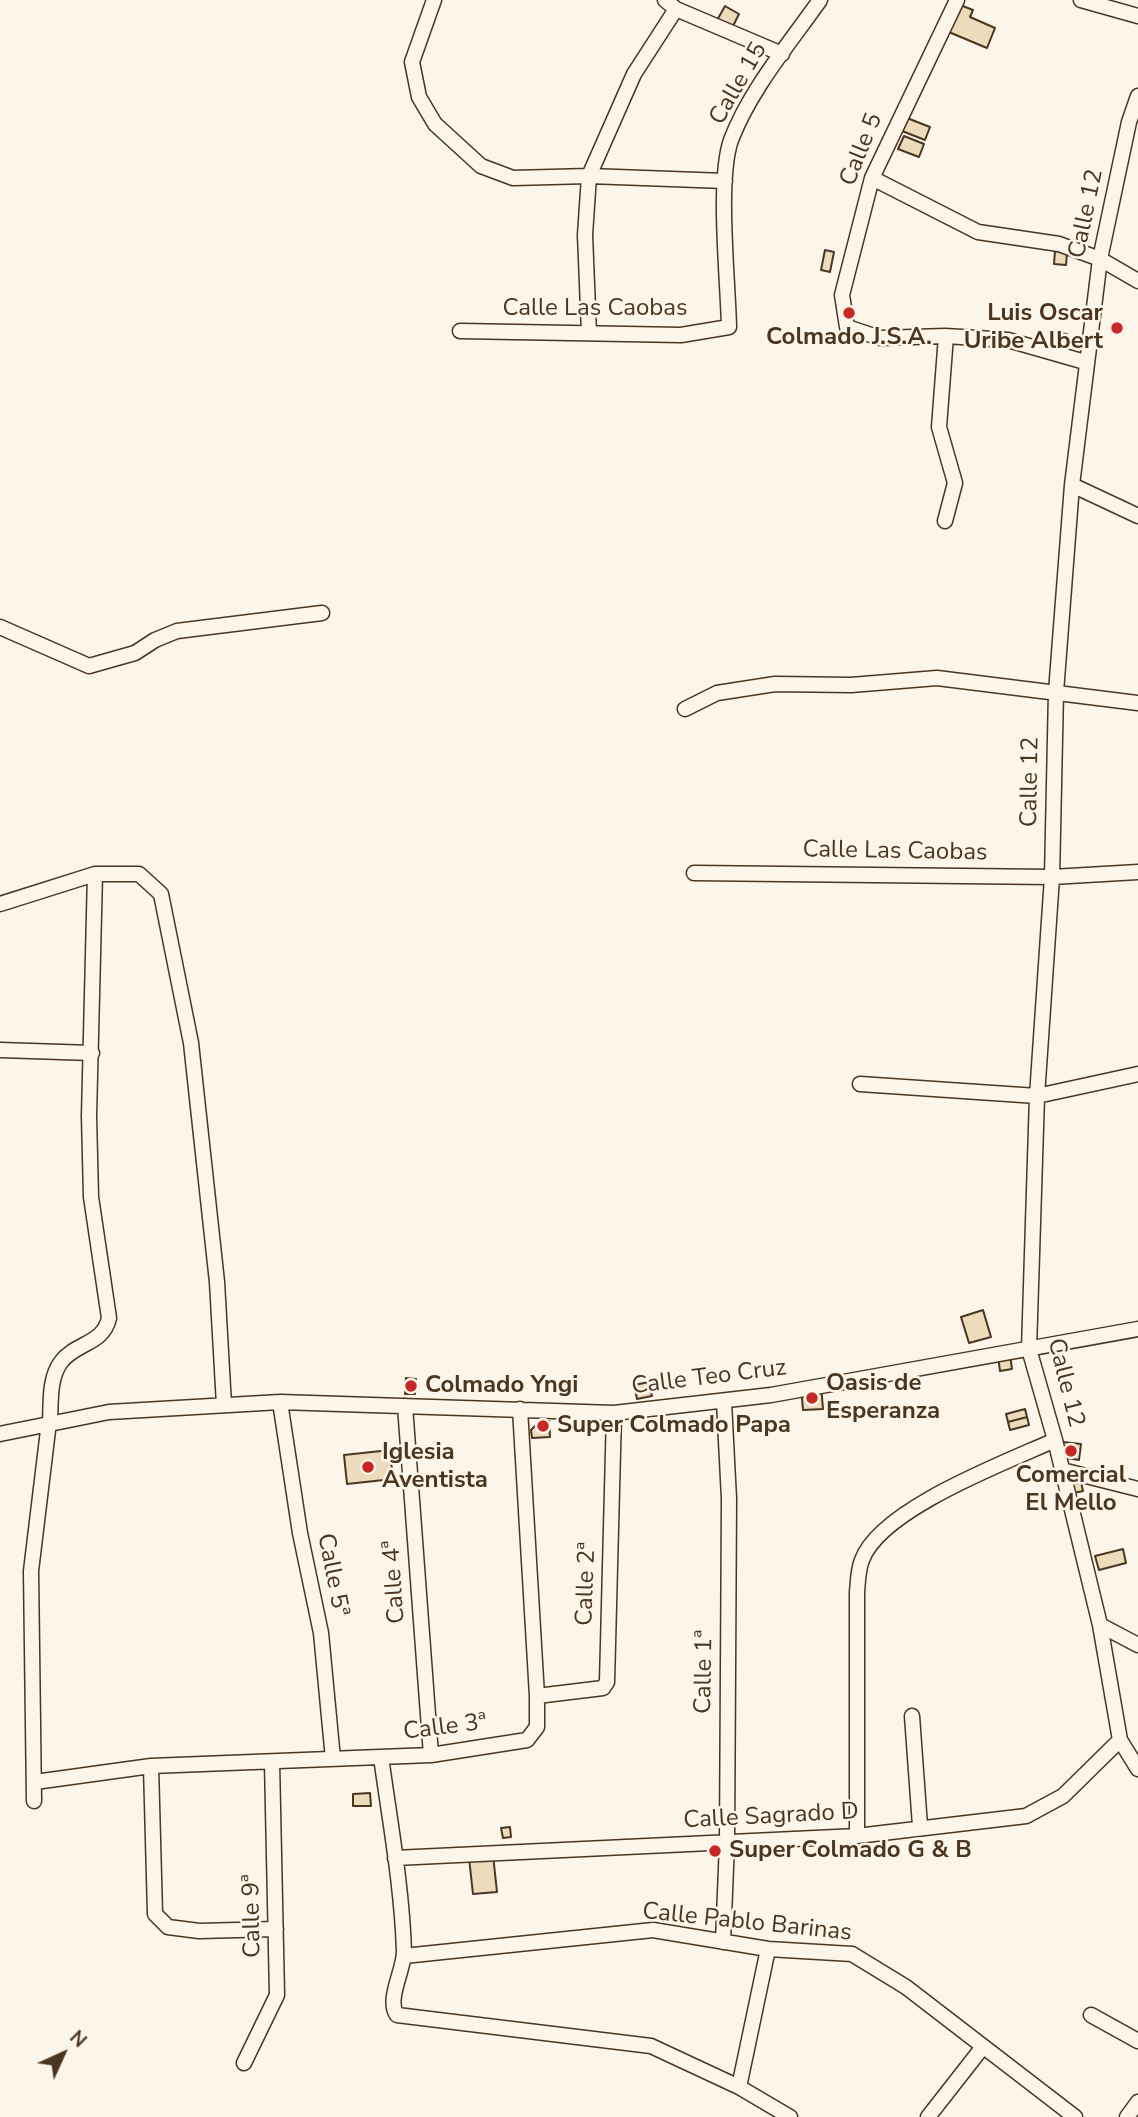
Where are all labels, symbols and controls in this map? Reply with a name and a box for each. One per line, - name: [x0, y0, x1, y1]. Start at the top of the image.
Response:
- street label: Calle 15: [704, 38, 774, 130]
- street label: Calle 5: [834, 109, 890, 191]
- street label: Calle 12: [1064, 167, 1110, 261]
- street label: Calle Las Caobas: [502, 295, 688, 323]
- place label: Luis Oscar Uribe Albert: [964, 300, 1103, 356]
- marker: Colmado J.S.A.: [841, 305, 857, 321]
- marker: Luis Oscar Uribe Albert: [1109, 320, 1125, 336]
- place label: Colmado J.S.A.: [766, 324, 932, 352]
- street label: Calle 12: [1016, 737, 1046, 827]
- street label: Calle Las Caobas: [802, 836, 988, 868]
- street label: Calle 12: [1040, 1336, 1090, 1430]
- street label: Calle Teo Cruz: [630, 1354, 788, 1402]
- place label: Oasis de Esperanza: [826, 1370, 940, 1426]
- place label: Colmado Yngi: [425, 1372, 578, 1400]
- marker: Colmado Yngi: [403, 1378, 419, 1394]
- marker: Oasis de Esperanza: [804, 1390, 820, 1406]
- place label: Super Colmado Papa: [557, 1412, 791, 1440]
- marker: Super Colmado Papa: [535, 1418, 551, 1434]
- place label: Iglesia Aventista: [382, 1439, 488, 1495]
- marker: Comercial El Mello: [1063, 1443, 1079, 1459]
- marker: Iglesia Aventista: [360, 1459, 376, 1475]
- place label: Comercial El Mello: [1016, 1462, 1126, 1518]
- street label: Calle 5ª: [310, 1531, 354, 1619]
- street label: Calle 4ª: [378, 1539, 412, 1625]
- street label: Calle 2ª: [571, 1542, 603, 1626]
- street label: Calle 1ª: [690, 1630, 720, 1714]
- street label: Calle 3ª: [402, 1709, 488, 1747]
- street label: Calle Sagrado D: [683, 1798, 859, 1836]
- place label: Super Colmado G & B: [729, 1837, 972, 1865]
- marker: Super Colmado G & B: [707, 1843, 723, 1859]
- street label: Calle 9ª: [238, 1874, 268, 1958]
- street label: Calle Pablo Barinas: [641, 1898, 853, 1948]
- north arrow: [28, 2019, 98, 2089]
- text: N: [64, 2025, 92, 2053]

